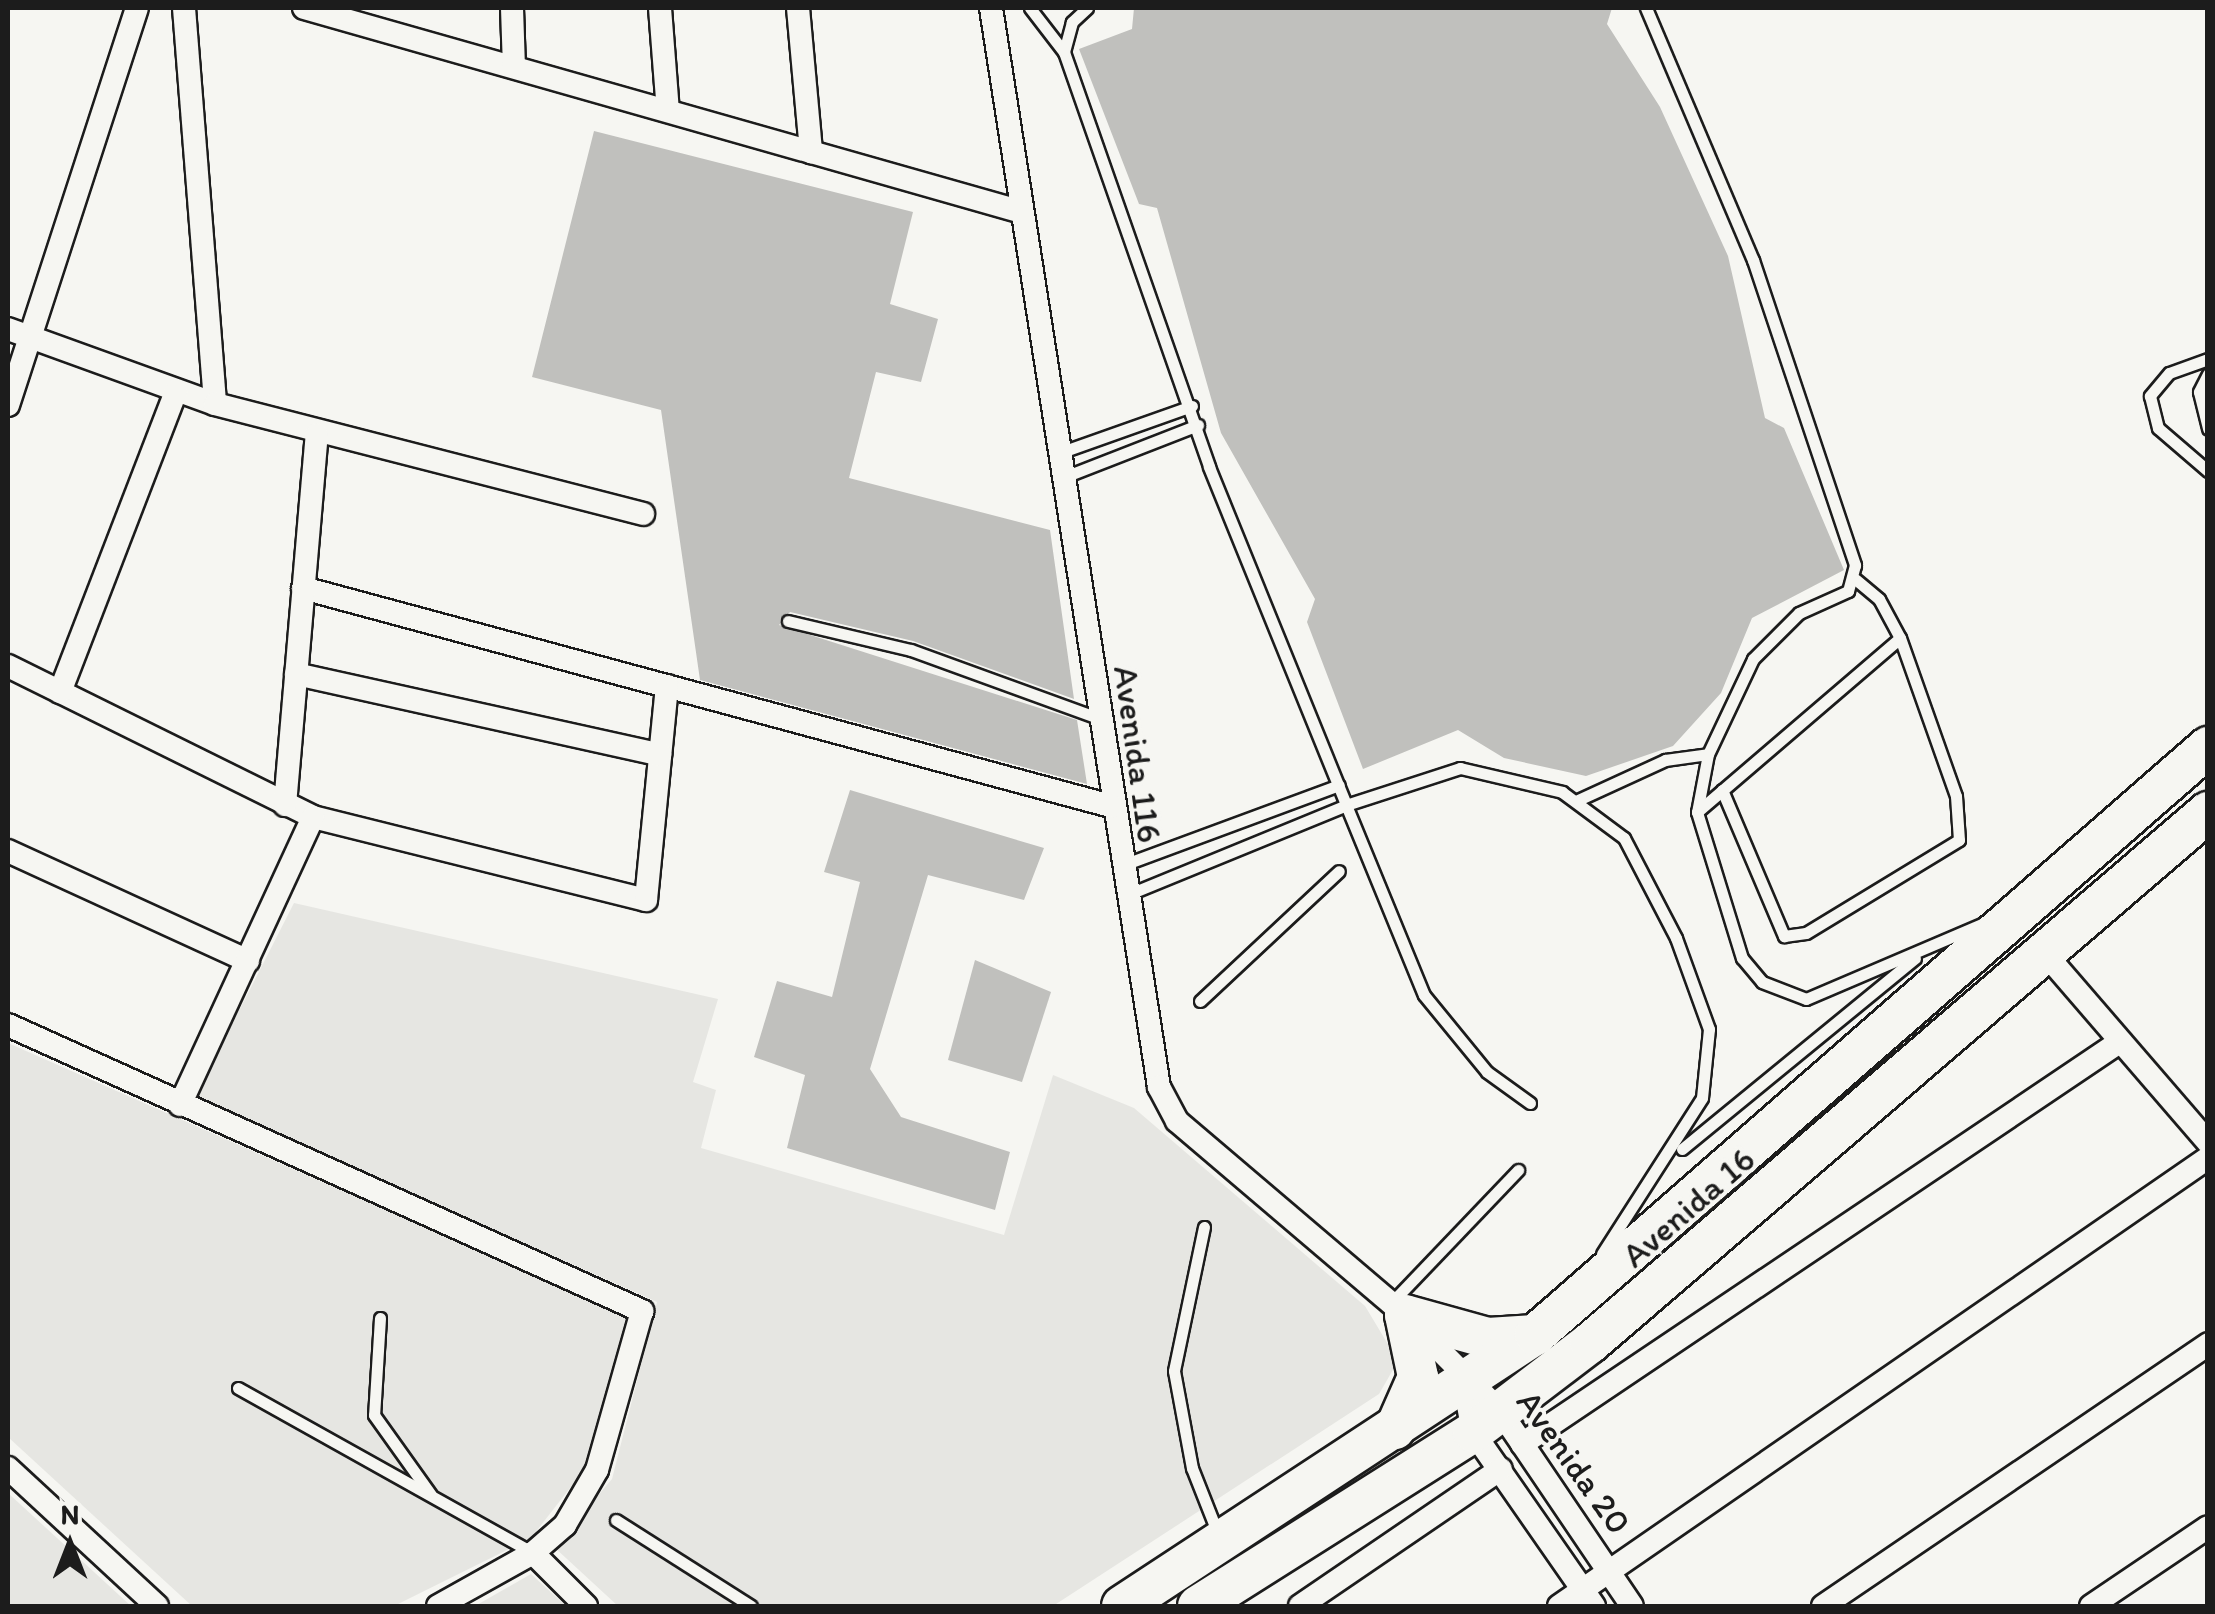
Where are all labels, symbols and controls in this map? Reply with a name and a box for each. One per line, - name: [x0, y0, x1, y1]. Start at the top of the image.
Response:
- street label: Avenida 116: [1105, 663, 1171, 845]
- street label: Avenida 16: [1613, 1138, 1763, 1276]
- street label: Avenida 20: [1508, 1382, 1640, 1542]
- north arrow: [20, 1494, 120, 1594]
- text: N: [61, 1497, 79, 1531]

